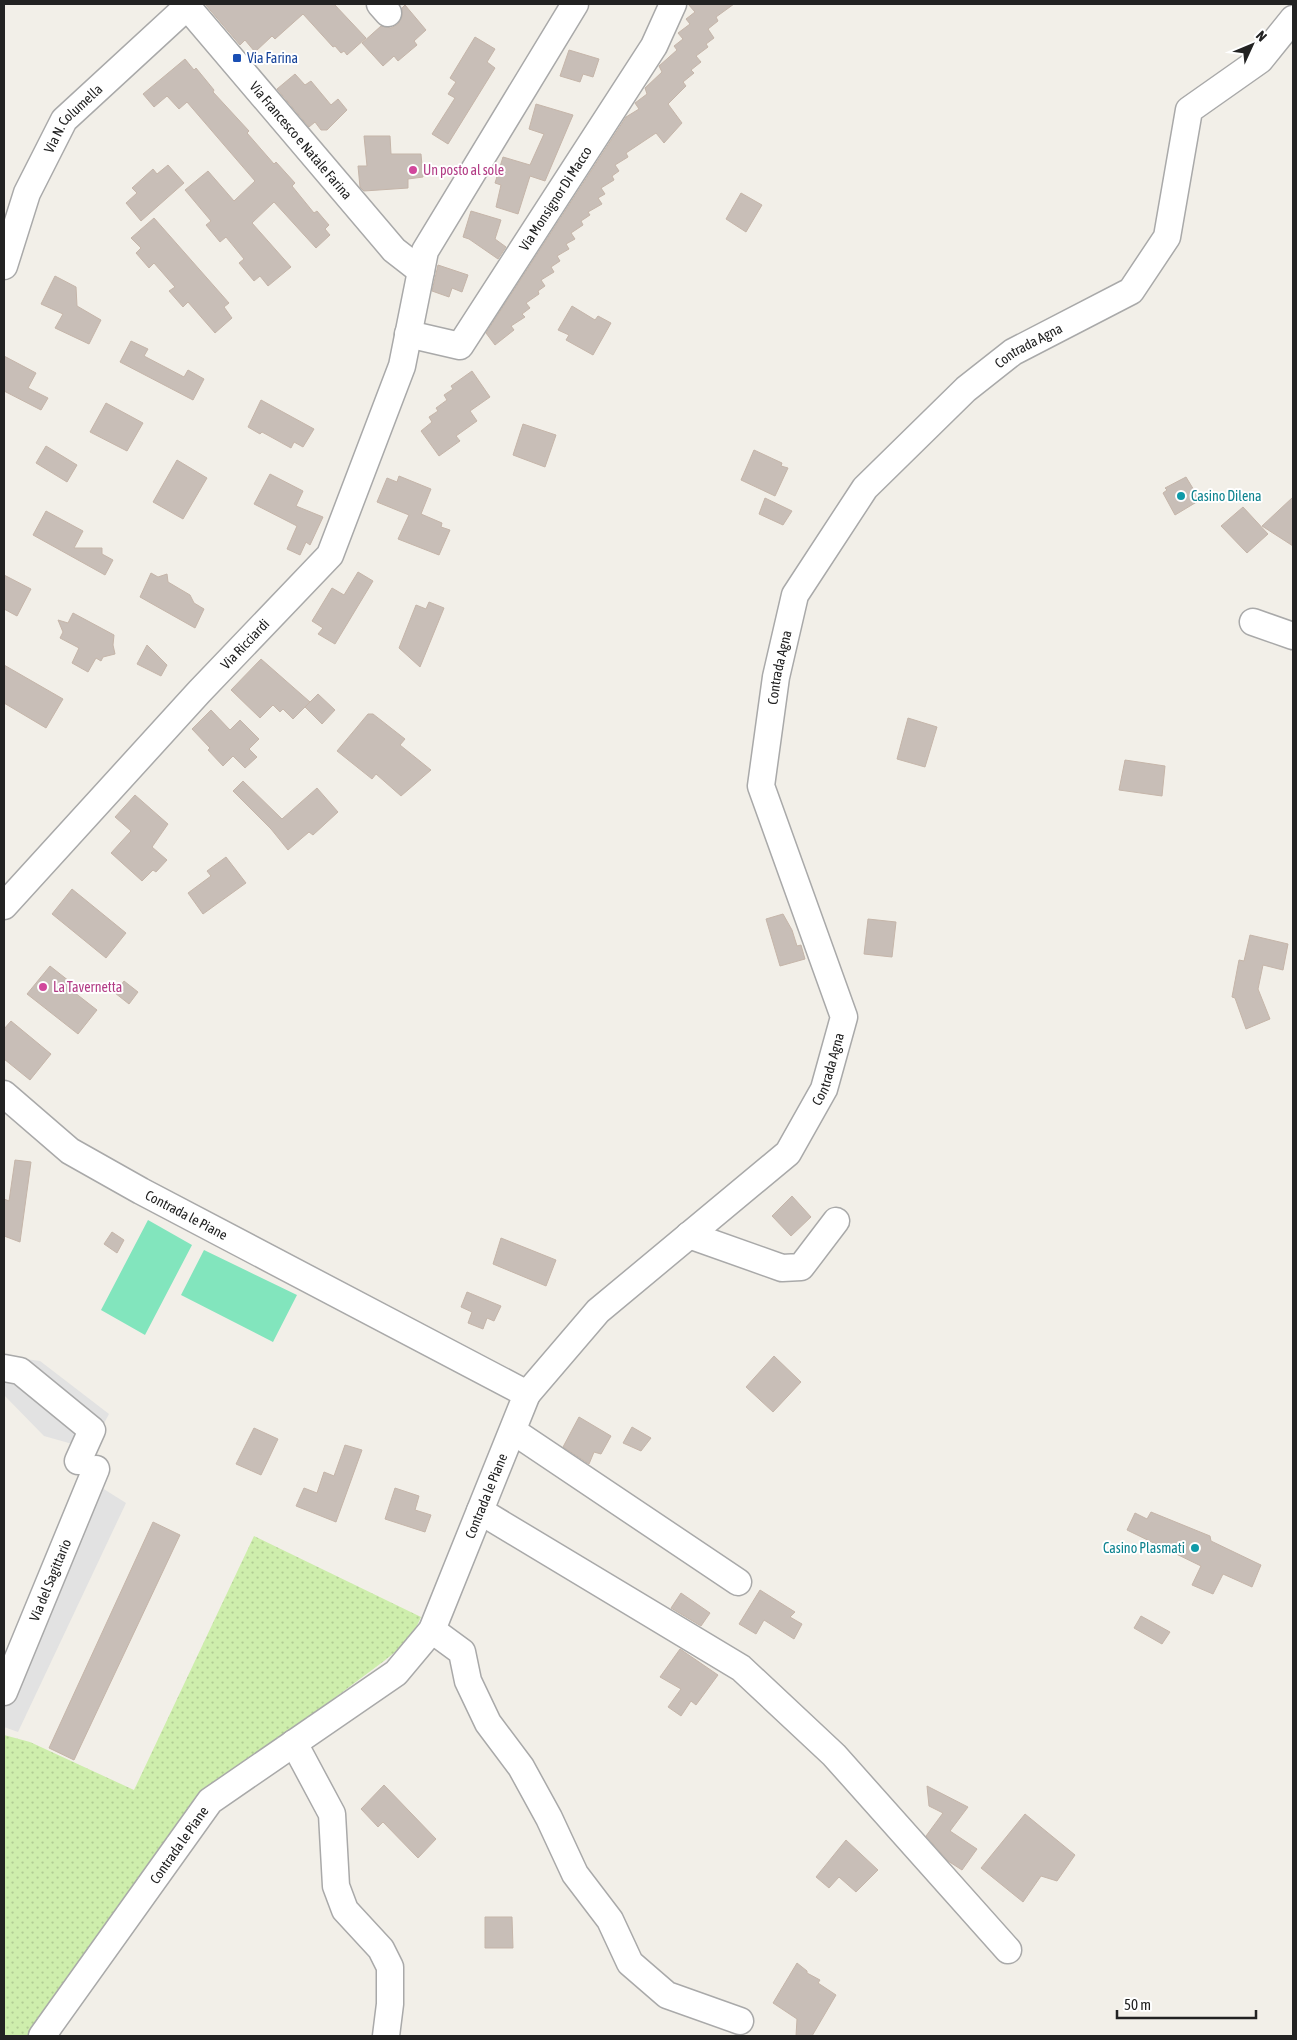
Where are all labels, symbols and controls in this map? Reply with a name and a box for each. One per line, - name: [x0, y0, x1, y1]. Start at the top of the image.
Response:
- north arrow: [1227, 20, 1277, 70]
- text: N: [1253, 27, 1270, 44]
- place label: Via Farina: [247, 50, 298, 66]
- marker: Via Farina: [231, 52, 243, 64]
- street label: Via Francesco e Natale Farina: [246, 78, 355, 203]
- street label: Via N. Columella: [41, 81, 106, 156]
- street label: Via Monsignor Di Macco: [516, 143, 595, 254]
- place label: Un posto al sole: [423, 162, 504, 178]
- marker: Un posto al sole: [407, 164, 419, 176]
- street label: Contrada Agna: [992, 320, 1065, 371]
- place label: Casino Dilena: [1191, 488, 1262, 504]
- marker: Casino Dilena: [1175, 490, 1187, 502]
- street label: Via Ricciardi: [217, 616, 272, 672]
- street label: Contrada Agna: [764, 629, 795, 706]
- place label: La Tavernetta: [53, 979, 122, 995]
- marker: La Tavernetta: [37, 981, 49, 993]
- street label: Contrada Agna: [808, 1031, 847, 1108]
- street label: Contrada le Piane: [143, 1187, 230, 1243]
- street label: Contrada le Piane: [462, 1451, 510, 1541]
- street label: Via del Sagittario: [26, 1537, 74, 1624]
- place label: Casino Plasmati: [1103, 1540, 1185, 1556]
- marker: Casino Plasmati: [1189, 1542, 1201, 1554]
- street label: Contrada le Piane: [147, 1803, 211, 1887]
- scale bar: [1117, 1988, 1256, 2020]
- text: 50 m: [1124, 1996, 1151, 2013]

